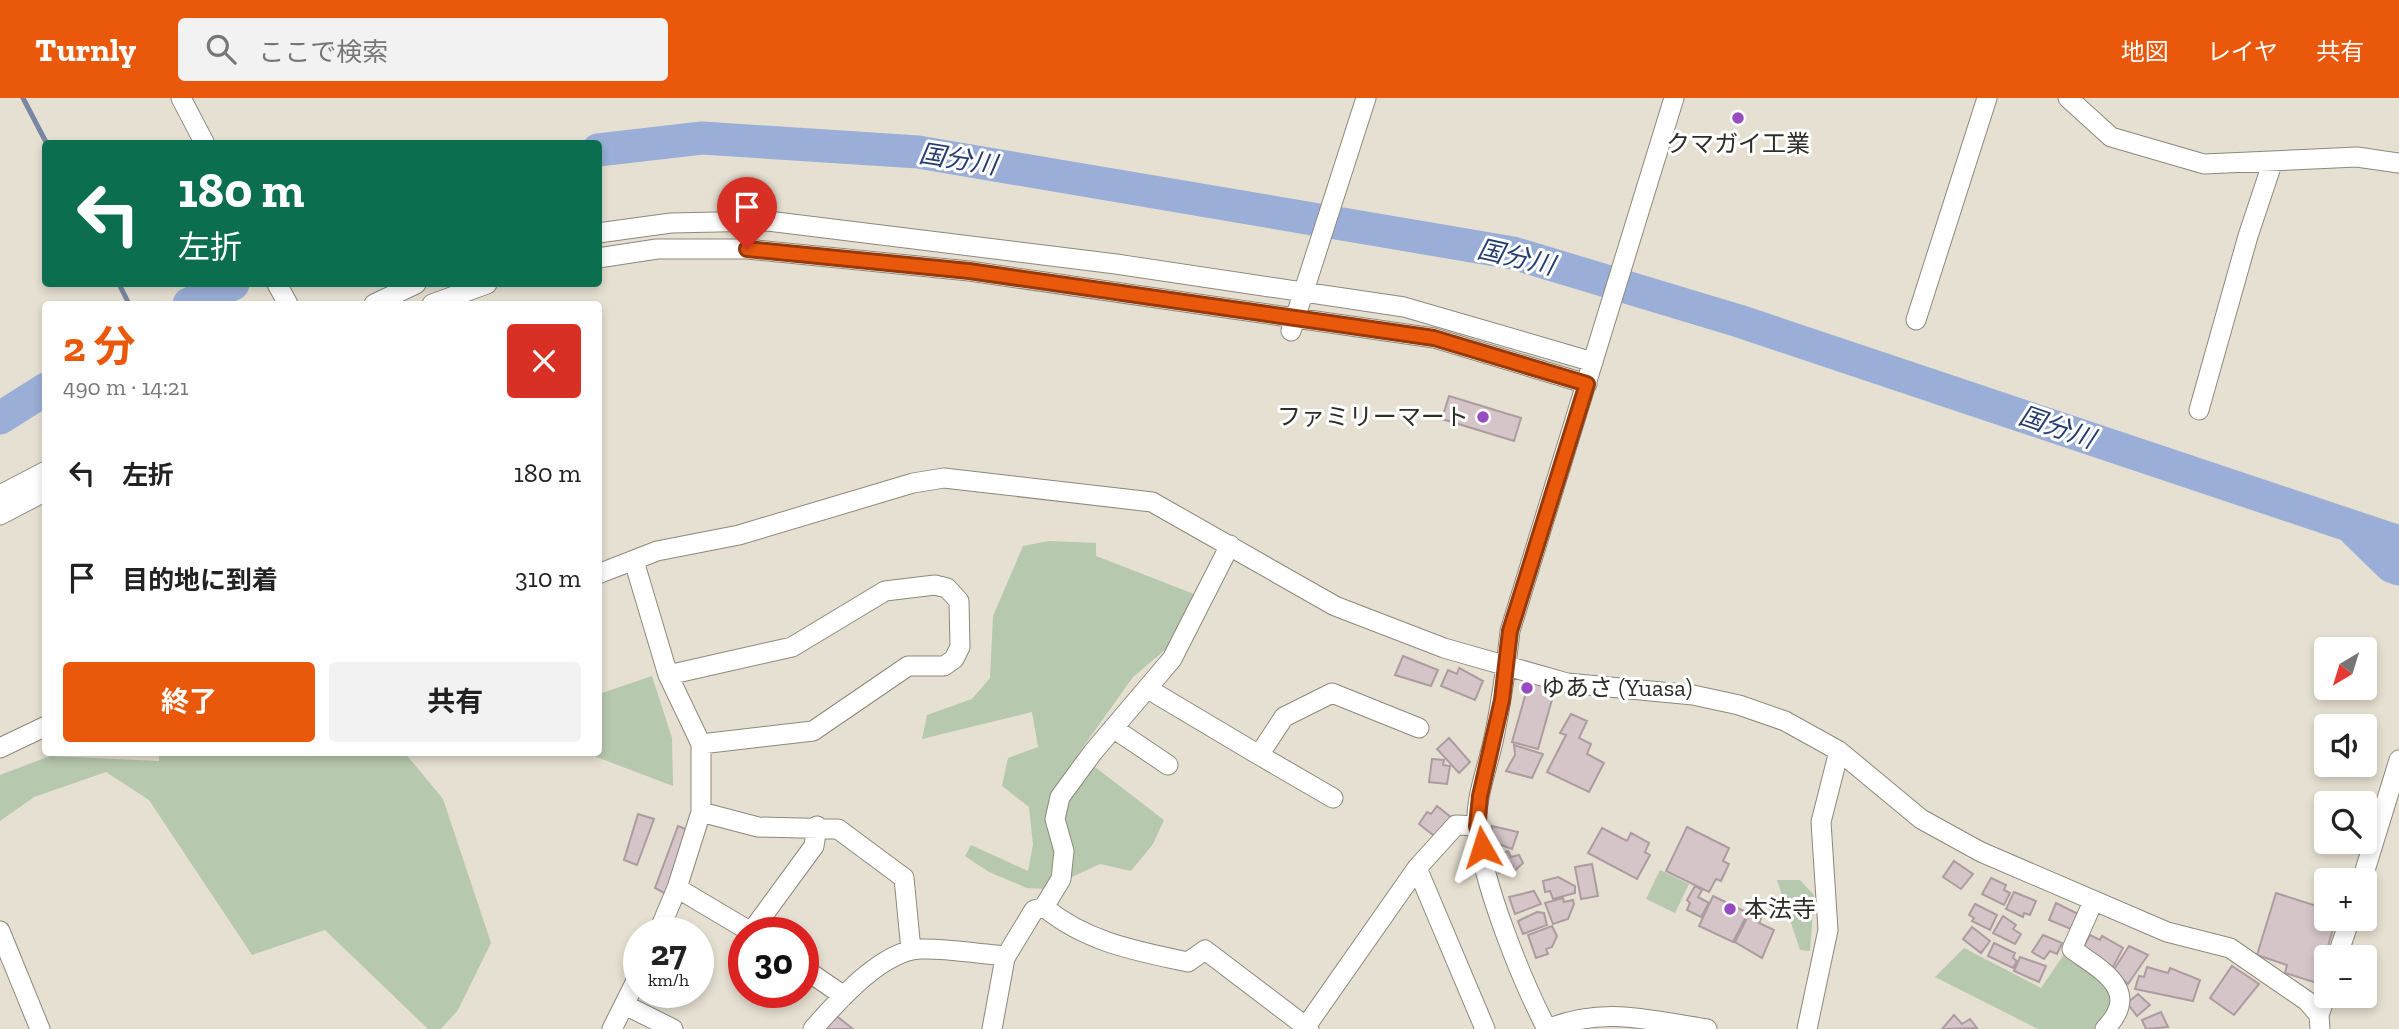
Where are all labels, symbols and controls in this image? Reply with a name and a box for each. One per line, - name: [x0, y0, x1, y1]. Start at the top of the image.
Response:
- search box: [178, 18, 668, 81]
- text: Turnly: [35, 30, 136, 69]
- icon: search: [202, 30, 240, 68]
- text: ここで検索: [258, 36, 388, 68]
- text: 地図: [2121, 37, 2169, 66]
- text: レイヤ: [2207, 37, 2278, 66]
- text: 共有: [2316, 37, 2364, 66]
- marker: クマガイ工業: [1730, 110, 1746, 126]
- place label: クマガイ工業: [1666, 129, 1810, 158]
- water label: 国分川: [917, 137, 1002, 181]
- text: 180 m: [178, 161, 305, 220]
- icon: left: [63, 168, 154, 259]
- pin: [717, 177, 777, 249]
- icon: arrive: [728, 188, 766, 226]
- text: 左折: [178, 228, 242, 266]
- water label: 国分川: [1474, 233, 1561, 282]
- text: 2 分: [63, 321, 135, 372]
- button: close: [507, 324, 581, 398]
- text: 490 m · 14:21: [63, 373, 189, 401]
- water label: 国分川: [2015, 399, 2102, 456]
- place label: ファミリーマート: [1277, 402, 1469, 431]
- marker: ファミリーマート: [1475, 409, 1491, 425]
- icon: left: [63, 454, 101, 492]
- text: 180 m: [514, 457, 581, 489]
- text: 左折: [122, 459, 174, 491]
- icon: arrive: [63, 559, 101, 597]
- text: 310 m: [515, 562, 581, 594]
- text: 目的地に到着: [122, 564, 278, 596]
- north arrow: [2314, 637, 2376, 700]
- map controls: [2314, 637, 2377, 1008]
- button: 終了: [63, 662, 315, 742]
- button: 共有: [329, 662, 581, 742]
- place label: ゆあさ (Yuasa): [1541, 673, 1692, 702]
- marker: ゆあさ (Yuasa): [1519, 680, 1535, 696]
- button: sound: [2314, 714, 2377, 777]
- button: search: [2314, 791, 2377, 854]
- position arrow: [1445, 810, 1519, 884]
- button: +: [2314, 868, 2377, 931]
- place label: 本法寺: [1744, 894, 1816, 923]
- marker: 本法寺: [1722, 901, 1738, 917]
- speed limit sign: 30: [728, 917, 819, 1008]
- text: 27: [650, 932, 687, 974]
- button: −: [2314, 945, 2377, 1008]
- text: km/h: [648, 969, 689, 991]

